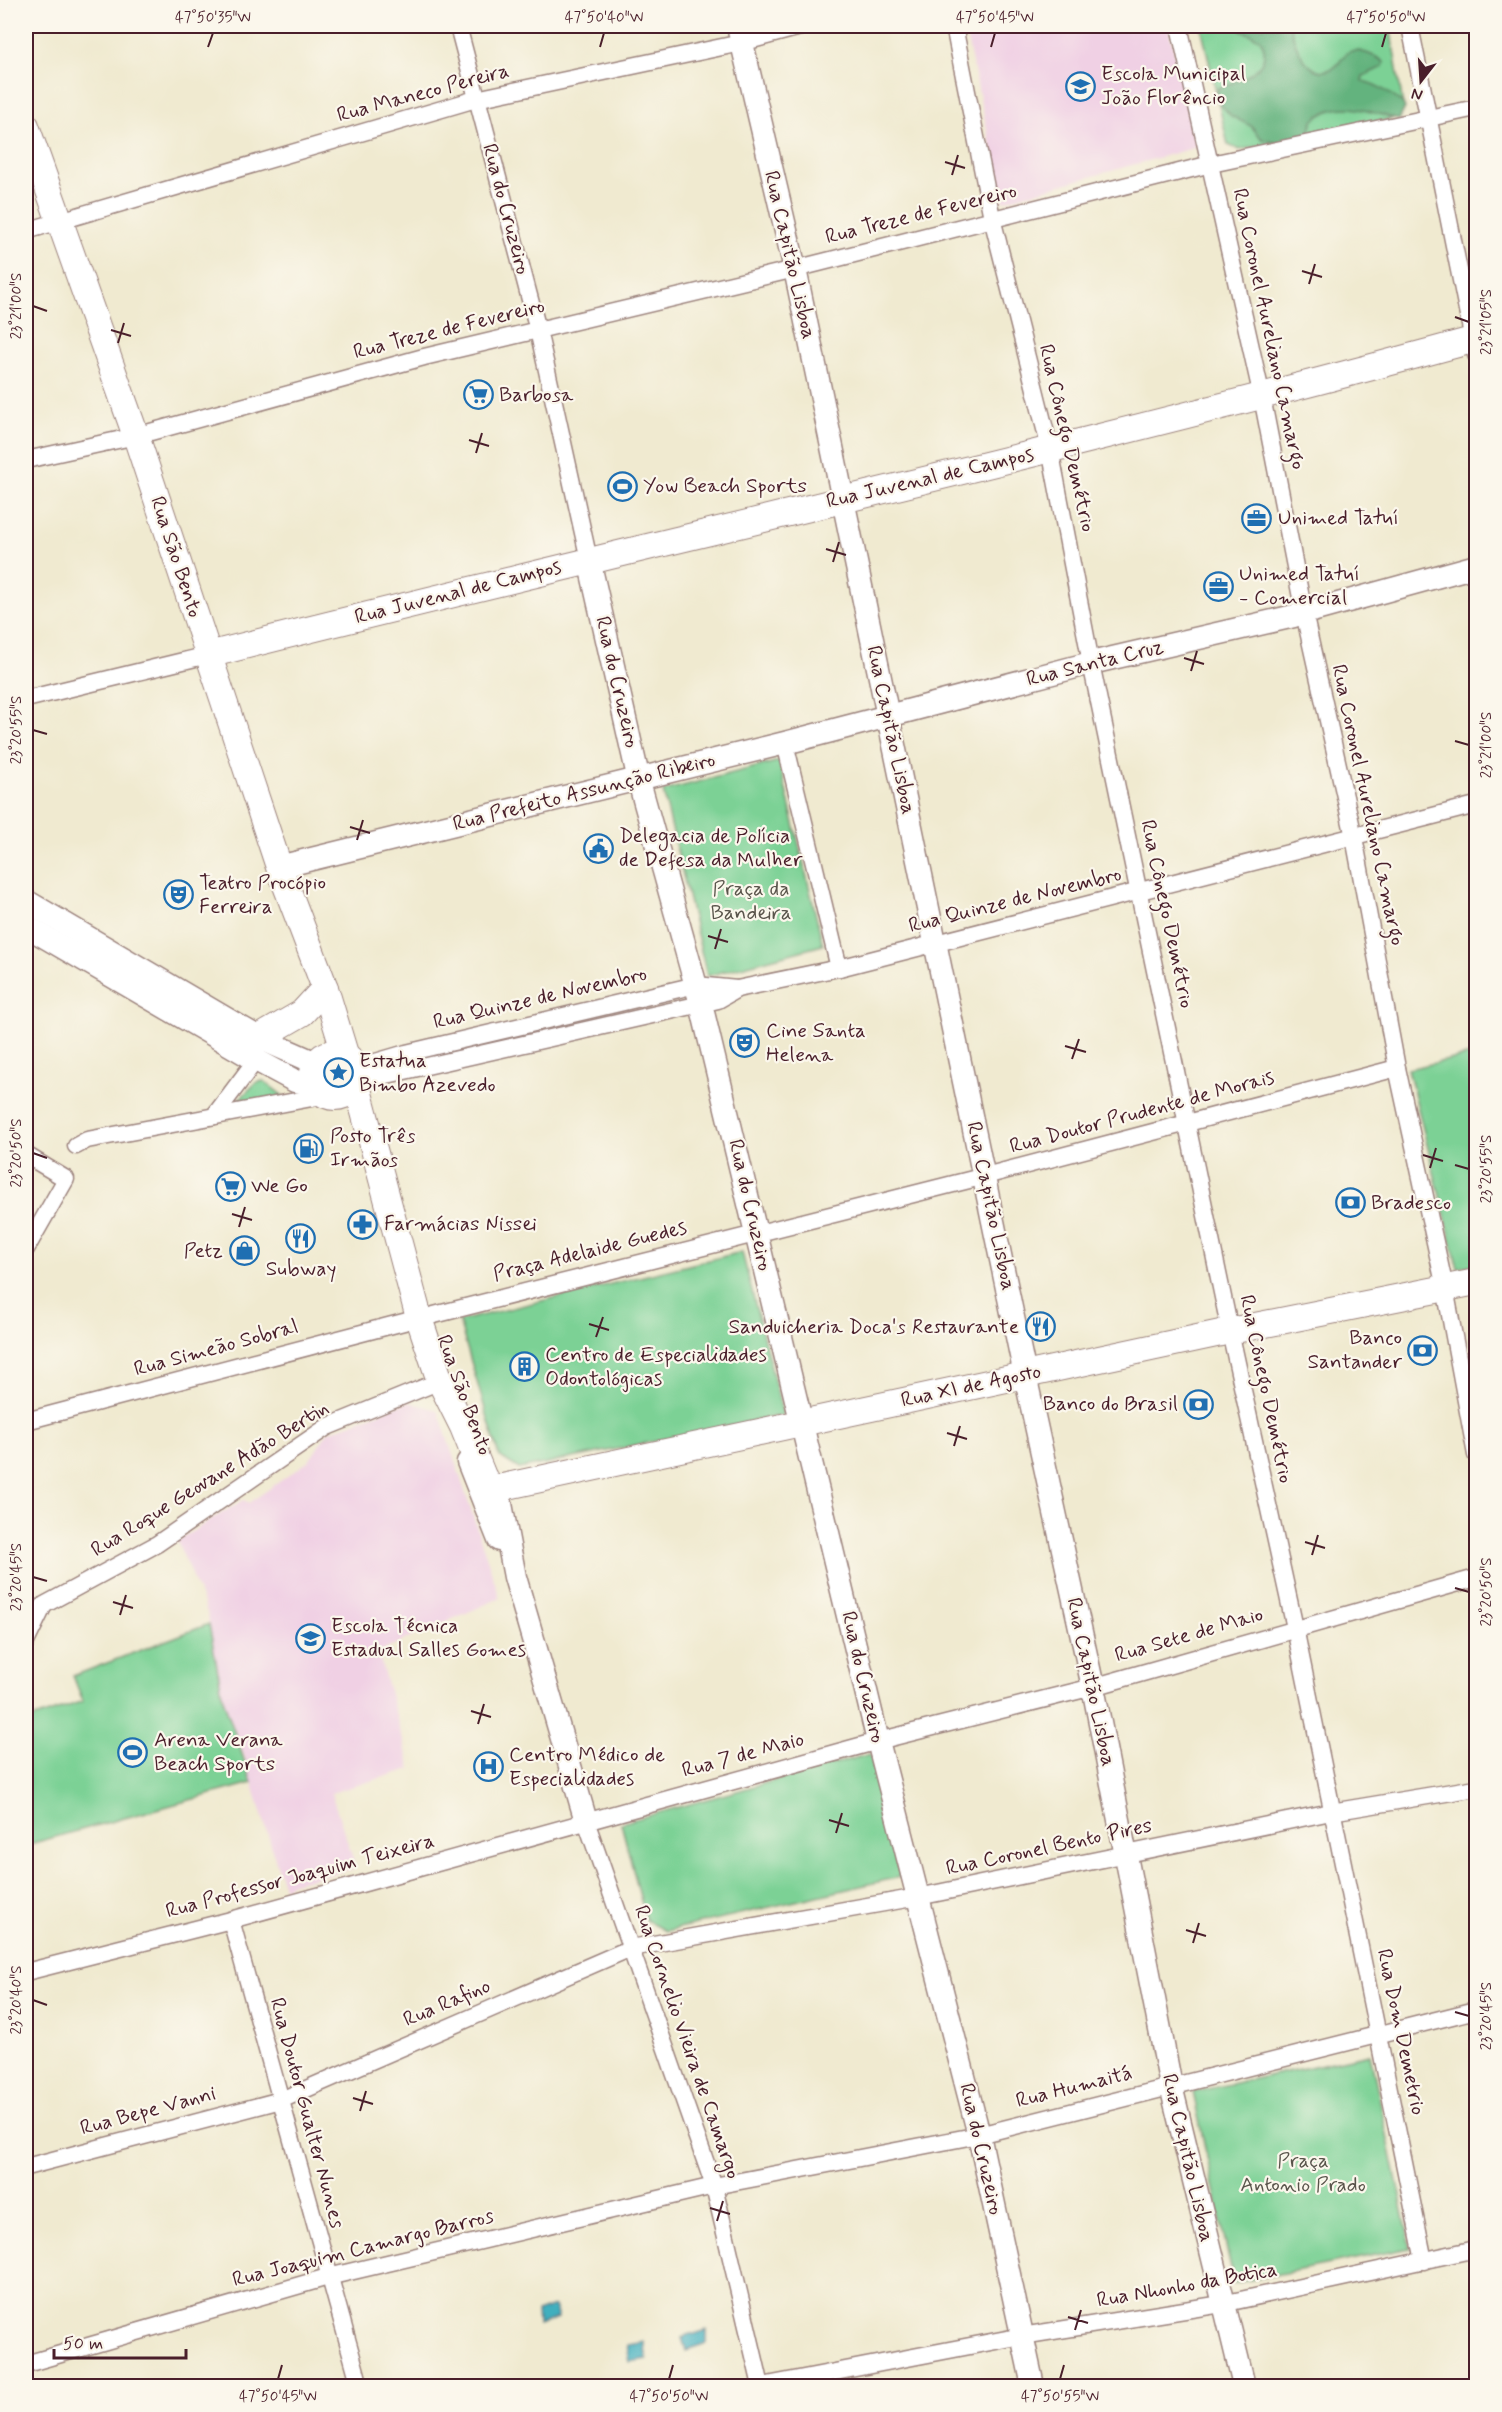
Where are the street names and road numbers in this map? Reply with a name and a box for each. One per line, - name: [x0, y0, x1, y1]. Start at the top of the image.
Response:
- street label: Rua Maneco Pereira: [334, 57, 512, 129]
- street label: Rua do Cruzeiro: [475, 141, 537, 277]
- street label: Rua Capitão Lisboa: [757, 168, 823, 342]
- street label: Rua Treze de Fevereiro: [822, 177, 1020, 251]
- street label: Rua Coronel Aureliano Camargo: [1224, 186, 1312, 472]
- street label: Rua Treze de Fevereiro: [350, 292, 548, 366]
- street label: Rua Cônego Demétrio: [1030, 341, 1102, 535]
- street label: Rua Juvenal de Campos: [824, 440, 1036, 516]
- street label: Rua São Bento: [143, 493, 209, 621]
- street label: Rua Juvenal de Campos: [352, 553, 564, 631]
- street label: Rua do Cruzeiro: [588, 613, 646, 751]
- street label: Rua Santa Cruz: [1023, 632, 1167, 694]
- street label: Rua Capitão Lisboa: [859, 643, 923, 817]
- street label: Rua Coronel Aureliano Camargo: [1323, 662, 1411, 948]
- street label: Rua Prefeito Assunção Ribeiro: [450, 746, 718, 838]
- street label: Rua Cônego Demétrio: [1131, 817, 1201, 1011]
- street label: Rua Quinze de Novembro: [906, 860, 1124, 940]
- street label: Rua Quinze de Novembro: [430, 960, 650, 1036]
- street label: Rua Doutor Prudente de Morais: [1007, 1063, 1277, 1161]
- street label: Rua Capitão Lisboa: [959, 1119, 1023, 1293]
- street label: Rua do Cruzeiro: [721, 1136, 779, 1274]
- street label: Praça Adelaide Guedes: [490, 1213, 690, 1289]
- street label: Rua Cônego Demétrio: [1230, 1292, 1300, 1486]
- street label: Rua Simeão Sobral: [131, 1313, 301, 1383]
- street label: Rua São Bento: [429, 1331, 499, 1459]
- street label: Rua XI de Agosto: [898, 1357, 1044, 1415]
- street label: Rua Roque Geovane Adão Bertin: [86, 1394, 334, 1564]
- street label: Rua Capitão Lisboa: [1059, 1595, 1123, 1769]
- street label: Rua Sete de Maio: [1112, 1600, 1266, 1670]
- street label: Rua do Cruzeiro: [834, 1608, 892, 1746]
- street label: Rua 7 de Maio: [679, 1725, 807, 1785]
- street label: Rua Coronel Bento Pires: [943, 1811, 1155, 1883]
- street label: Rua Professor Joaquim Teixeira: [163, 1827, 437, 1925]
- street label: Rua Cornelio Vieira de Camargo: [626, 1901, 747, 2183]
- street label: Rua Dom Demetrio: [1370, 1946, 1432, 2118]
- street label: Rua Rafino: [399, 1972, 495, 2034]
- street label: Rua Doutor Gualter Nunes: [263, 1995, 351, 2231]
- street label: Rua Humaitá: [1013, 2059, 1135, 2115]
- street label: Rua Capitão Lisboa: [1155, 2071, 1221, 2245]
- street label: Rua Bepe Vanni: [77, 2079, 219, 2143]
- street label: Rua do Cruzeiro: [952, 2080, 1010, 2218]
- street label: Rua Joaquim Camargo Barros: [229, 2202, 497, 2294]
- street label: Rua Nhonho da Botica: [1094, 2255, 1280, 2315]

